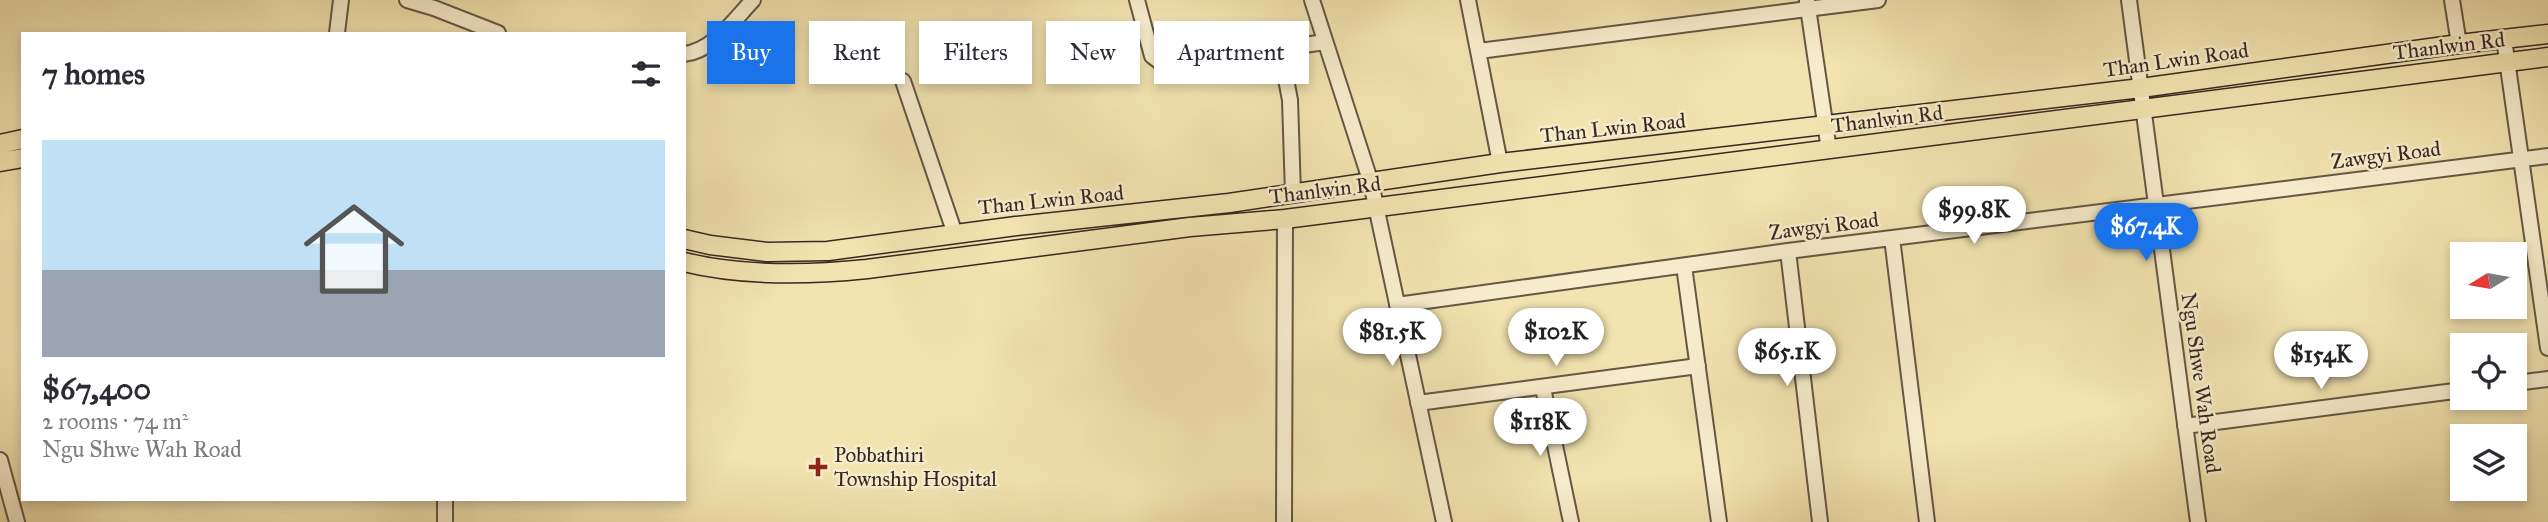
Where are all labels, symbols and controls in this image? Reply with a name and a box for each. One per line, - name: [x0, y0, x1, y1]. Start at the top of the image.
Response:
- chip: Buy: [707, 21, 795, 84]
- chip: Rent: [809, 21, 905, 84]
- chip: Filters: [919, 21, 1032, 84]
- chip: New: [1046, 21, 1140, 84]
- chip: Apartment: [1154, 21, 1309, 84]
- street label: Thanlwin Rd: [2392, 26, 2507, 66]
- street label: Than Lwin Road: [2102, 37, 2251, 83]
- icon: filters: [627, 55, 665, 93]
- text: 7 homes: [42, 56, 145, 92]
- street label: Thanlwin Rd: [1830, 99, 1945, 139]
- street label: Than Lwin Road: [1539, 107, 1688, 149]
- street label: Zawgyi Road: [2330, 135, 2443, 175]
- street label: Thanlwin Rd: [1268, 170, 1383, 210]
- street label: Than Lwin Road: [977, 179, 1126, 221]
- icon: home: [291, 186, 417, 312]
- pin: $99.8K: [1917, 187, 2031, 246]
- text: $99.8K: [1938, 195, 2010, 223]
- pin: $67.4K: [2089, 204, 2203, 263]
- street label: Zawgyi Road: [1768, 206, 1881, 246]
- text: $67.4K: [2110, 212, 2182, 240]
- north arrow: [2450, 242, 2527, 318]
- map controls: [2450, 242, 2527, 501]
- street label: Ngu Shwe Wah Road: [2175, 291, 2227, 476]
- pin: $81.5K: [1335, 308, 1449, 368]
- pin: $102K: [1507, 308, 1605, 368]
- text: $81.5K: [1359, 317, 1425, 345]
- text: $102K: [1524, 317, 1588, 345]
- pin: $65.1K: [1730, 328, 1844, 388]
- pin: $154K: [2272, 332, 2370, 391]
- button: locate: [2450, 333, 2527, 410]
- text: $65.1K: [1754, 337, 1820, 365]
- text: $154K: [2290, 340, 2352, 368]
- text: $67,400: [42, 371, 151, 407]
- pin: $118K: [1491, 398, 1589, 458]
- text: 2 rooms · 74 m²: [42, 407, 188, 435]
- text: $118K: [1510, 407, 1570, 435]
- button: layers: [2450, 424, 2527, 501]
- text: Ngu Shwe Wah Road: [42, 435, 242, 463]
- place label: Pobbathiri Township Hospital: [834, 442, 997, 492]
- marker: Pobbathiri Township Hospital: [808, 457, 828, 477]

